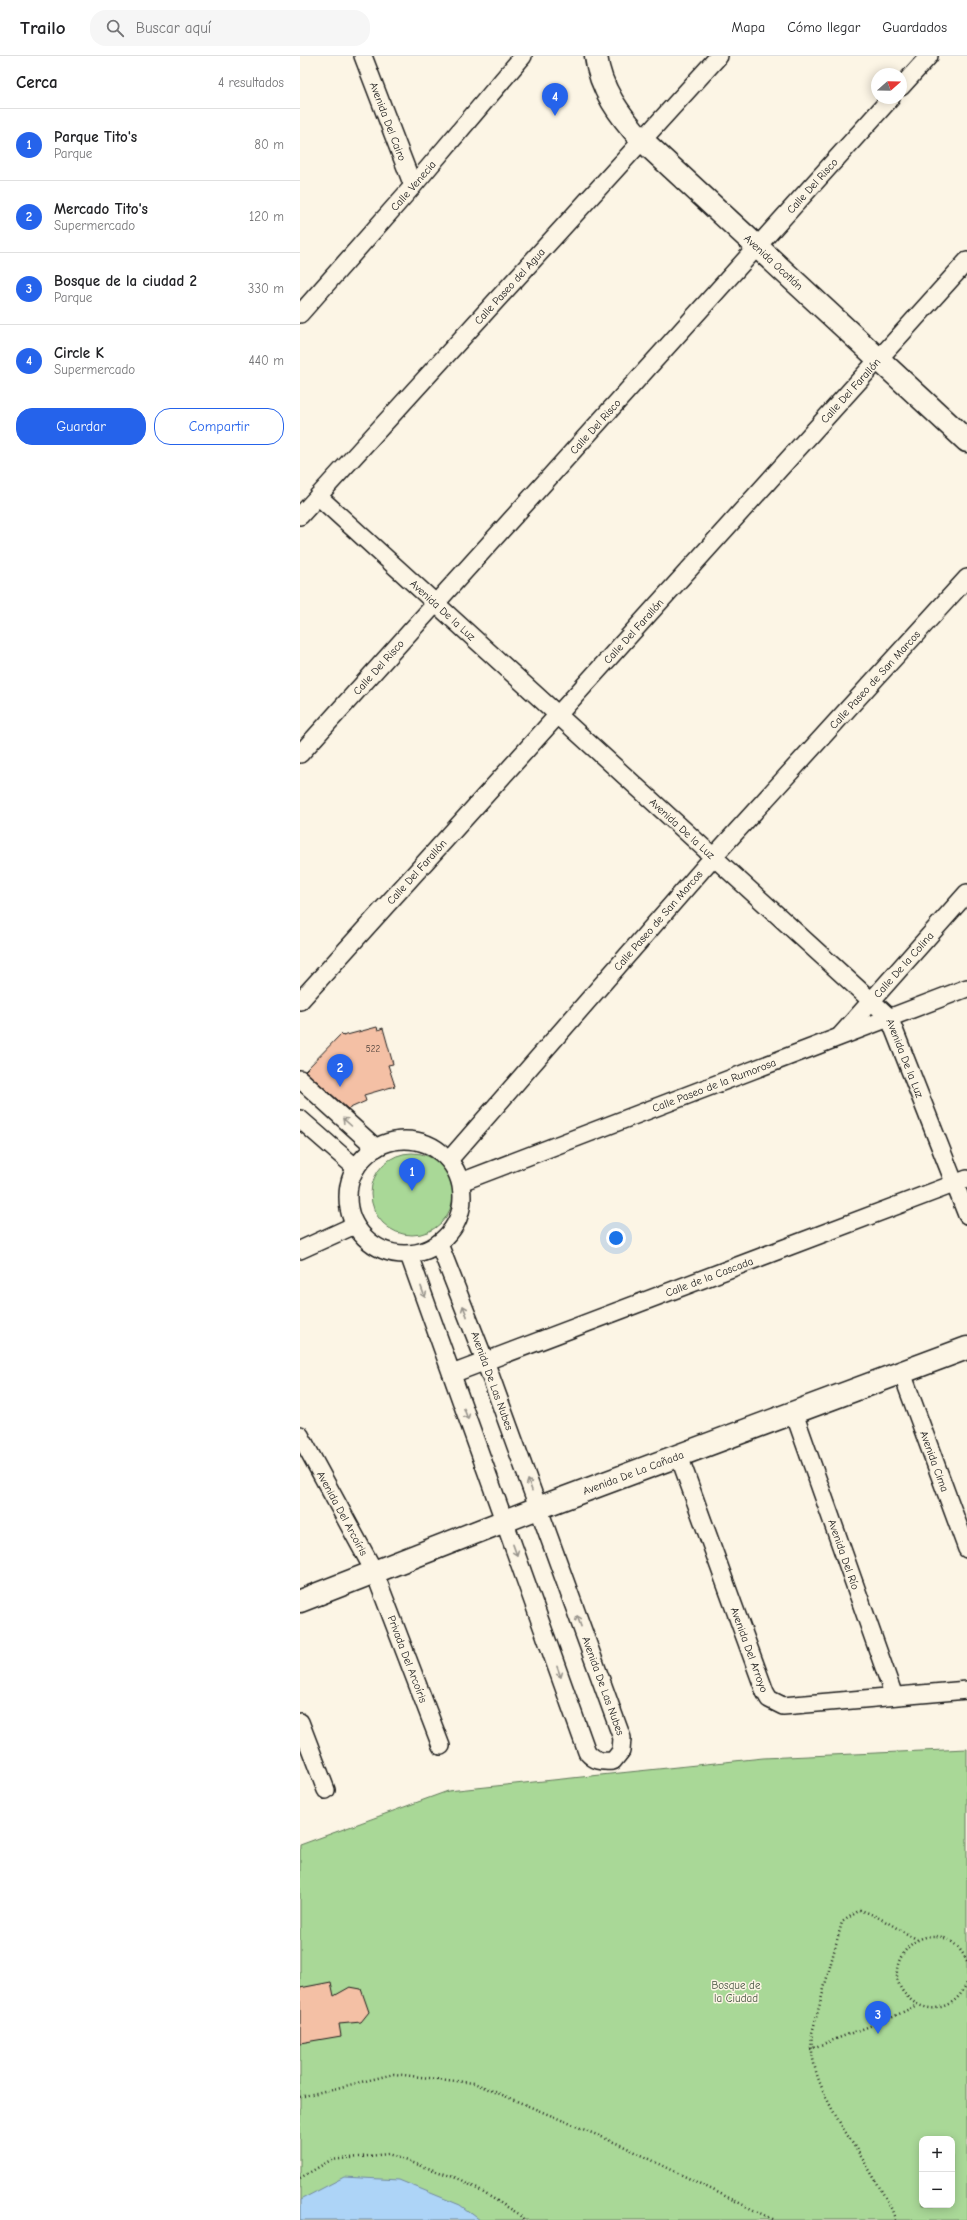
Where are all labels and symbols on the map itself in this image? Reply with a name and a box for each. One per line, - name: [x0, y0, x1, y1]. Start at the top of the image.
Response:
- north arrow: [871, 68, 907, 104]
- street label: Avenida Del Cairo: [367, 80, 409, 163]
- pin: 4: [542, 83, 568, 116]
- street label: Calle Del Risco: [784, 155, 840, 216]
- street label: Calle Venecia: [388, 158, 438, 213]
- street label: Avenida Ocotlán: [742, 232, 806, 293]
- street label: Calle Paseo del Agua: [471, 245, 547, 327]
- street label: Calle Del Farallón: [818, 355, 883, 426]
- street label: Calle Del Risco: [567, 396, 623, 457]
- street label: Avenida De la Luz: [407, 577, 478, 643]
- street label: Calle Del Farallón: [601, 596, 666, 666]
- street label: Calle Paseo de San Marcos: [827, 627, 923, 731]
- street label: Calle Del Risco: [350, 637, 407, 697]
- street label: Avenida De la Luz: [647, 795, 718, 861]
- street label: Calle Del Farallón: [384, 837, 449, 907]
- street label: Calle Paseo de San Marcos: [611, 867, 705, 973]
- street label: Calle De la Colina: [871, 929, 936, 1000]
- street label: Avenida De la Luz: [884, 1017, 927, 1100]
- house number: 522: [366, 1044, 380, 1054]
- pin: 2: [327, 1054, 353, 1087]
- street label: Calle Paseo de la Rumorosa: [650, 1055, 778, 1115]
- one-way arrow: [342, 1117, 352, 1126]
- pin: 1: [399, 1158, 425, 1191]
- your location: [606, 1228, 626, 1248]
- street label: Calle de la Cascada: [663, 1254, 755, 1299]
- one-way arrow: [419, 1286, 427, 1298]
- one-way arrow: [461, 1305, 469, 1317]
- street label: Avenida De Las Nubes: [468, 1330, 516, 1433]
- one-way arrow: [463, 1408, 471, 1420]
- street label: Avenida Cima: [917, 1429, 952, 1494]
- street label: Avenida De La Cañada: [581, 1448, 685, 1497]
- street label: Avenida Del Arcoíris: [314, 1469, 371, 1558]
- one-way arrow: [525, 1480, 533, 1492]
- street label: Avenida Del Río: [826, 1518, 862, 1591]
- one-way arrow: [511, 1544, 519, 1556]
- street label: Avenida Del Arroyo: [728, 1605, 771, 1694]
- street label: Privada Del Arcoíris: [385, 1613, 430, 1705]
- one-way arrow: [575, 1615, 583, 1627]
- street label: Avenida De Las Nubes: [579, 1635, 627, 1738]
- one-way arrow: [555, 1666, 563, 1678]
- park label: Bosque de la Ciudad: [712, 1979, 761, 2005]
- pin: 3: [865, 2001, 891, 2034]

